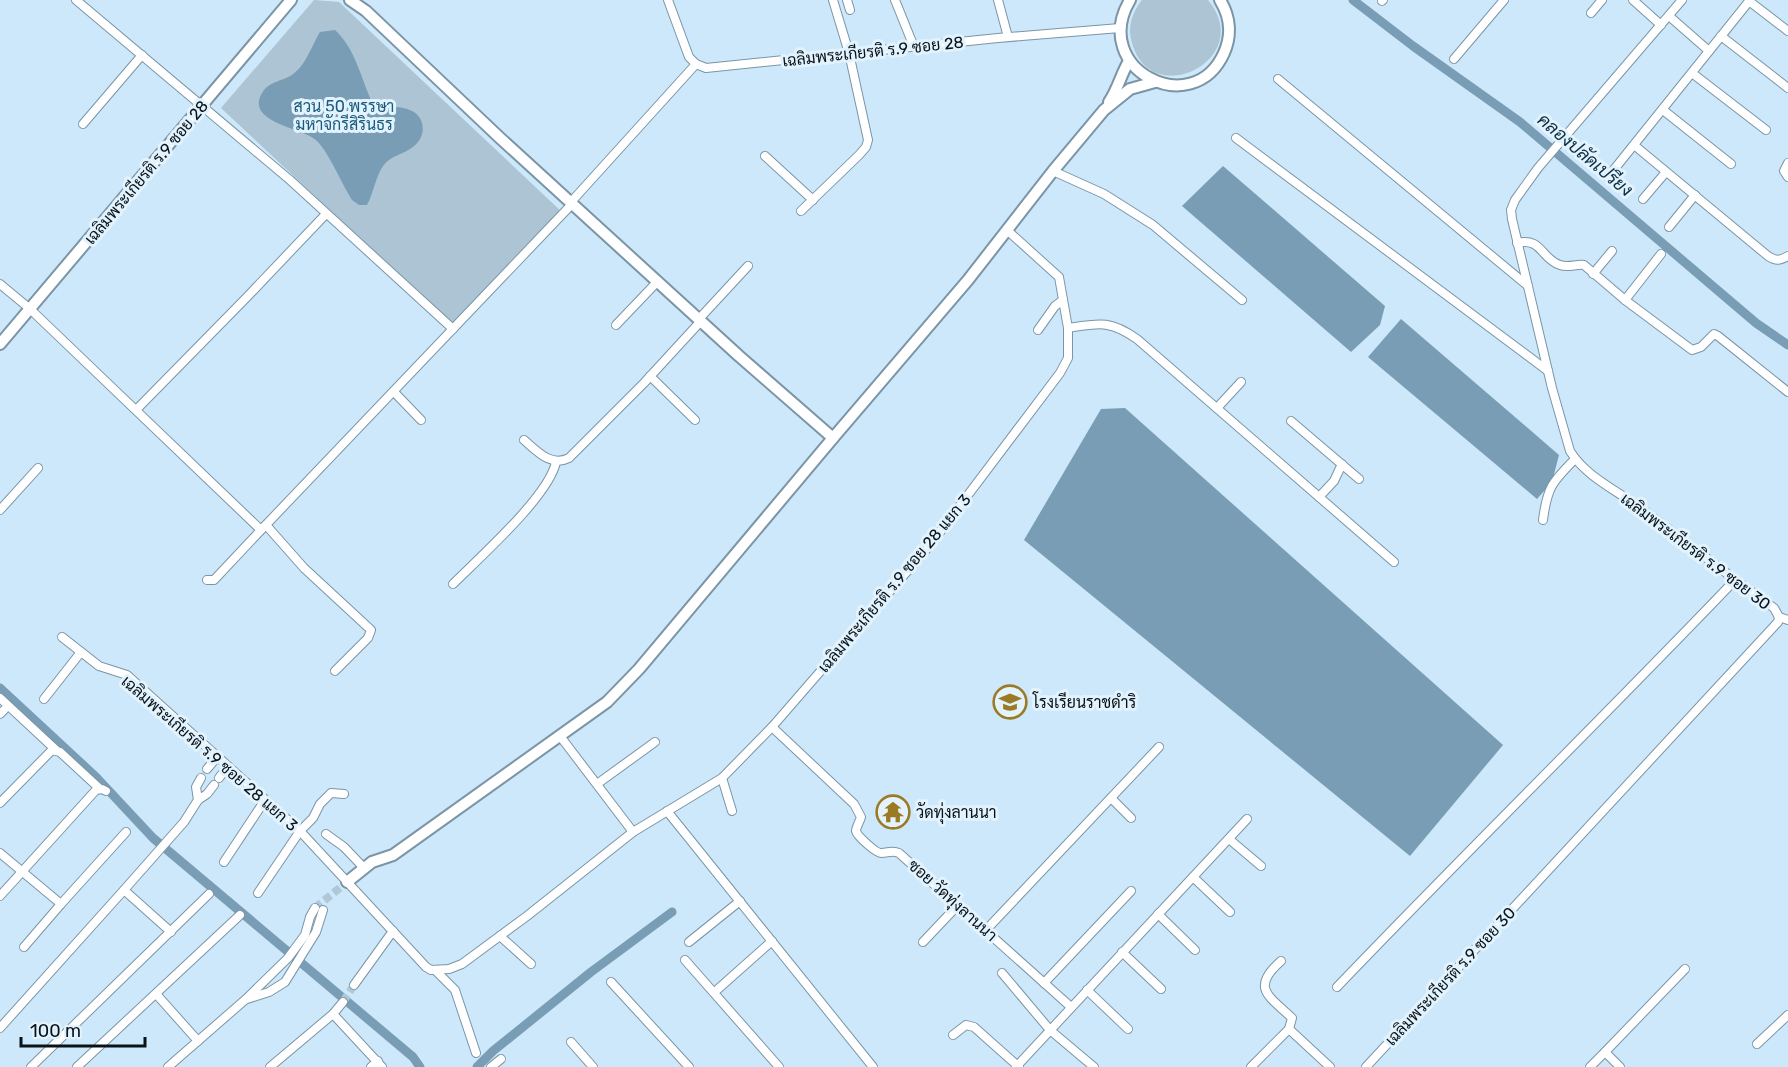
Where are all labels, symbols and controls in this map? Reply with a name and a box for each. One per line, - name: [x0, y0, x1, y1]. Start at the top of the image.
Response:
- street label: เฉลิมพระเกียรติ ร.9 ซอย 28: [781, 31, 965, 70]
- street label: เฉลิมพระเกียรติ ร.9 ซอย 28: [79, 95, 212, 248]
- park label: สวน 50 พรรษา มหาจักรีสิรินธร: [294, 97, 394, 134]
- water label: คลองปลัดเปรียง: [1533, 107, 1638, 201]
- street label: เฉลิมพระเกียรติ ร.9 ซอย 30: [1617, 487, 1775, 614]
- street label: เฉลิมพระเกียรติ ร.9 ซอย 28 แยก 3: [813, 489, 975, 676]
- street label: เฉลิมพระเกียรติ ร.9 ซอย 28 แยก 3: [118, 670, 303, 835]
- school or university icon: โรงเรียนราชดำริ: [992, 684, 1028, 720]
- place label: โรงเรียนราชดำริ: [1032, 691, 1137, 712]
- temple icon: วัดทุ่งลานนา: [875, 794, 911, 830]
- place label: วัดทุ่งลานนา: [916, 802, 997, 824]
- street label: ซอย วัดทุ่งลานนา: [903, 855, 1002, 947]
- street label: เฉลิมพระเกียรติ ร.9 ซอย 30: [1380, 902, 1519, 1049]
- scale bar: [21, 1010, 146, 1048]
- text: 100 m: [30, 1020, 81, 1042]

